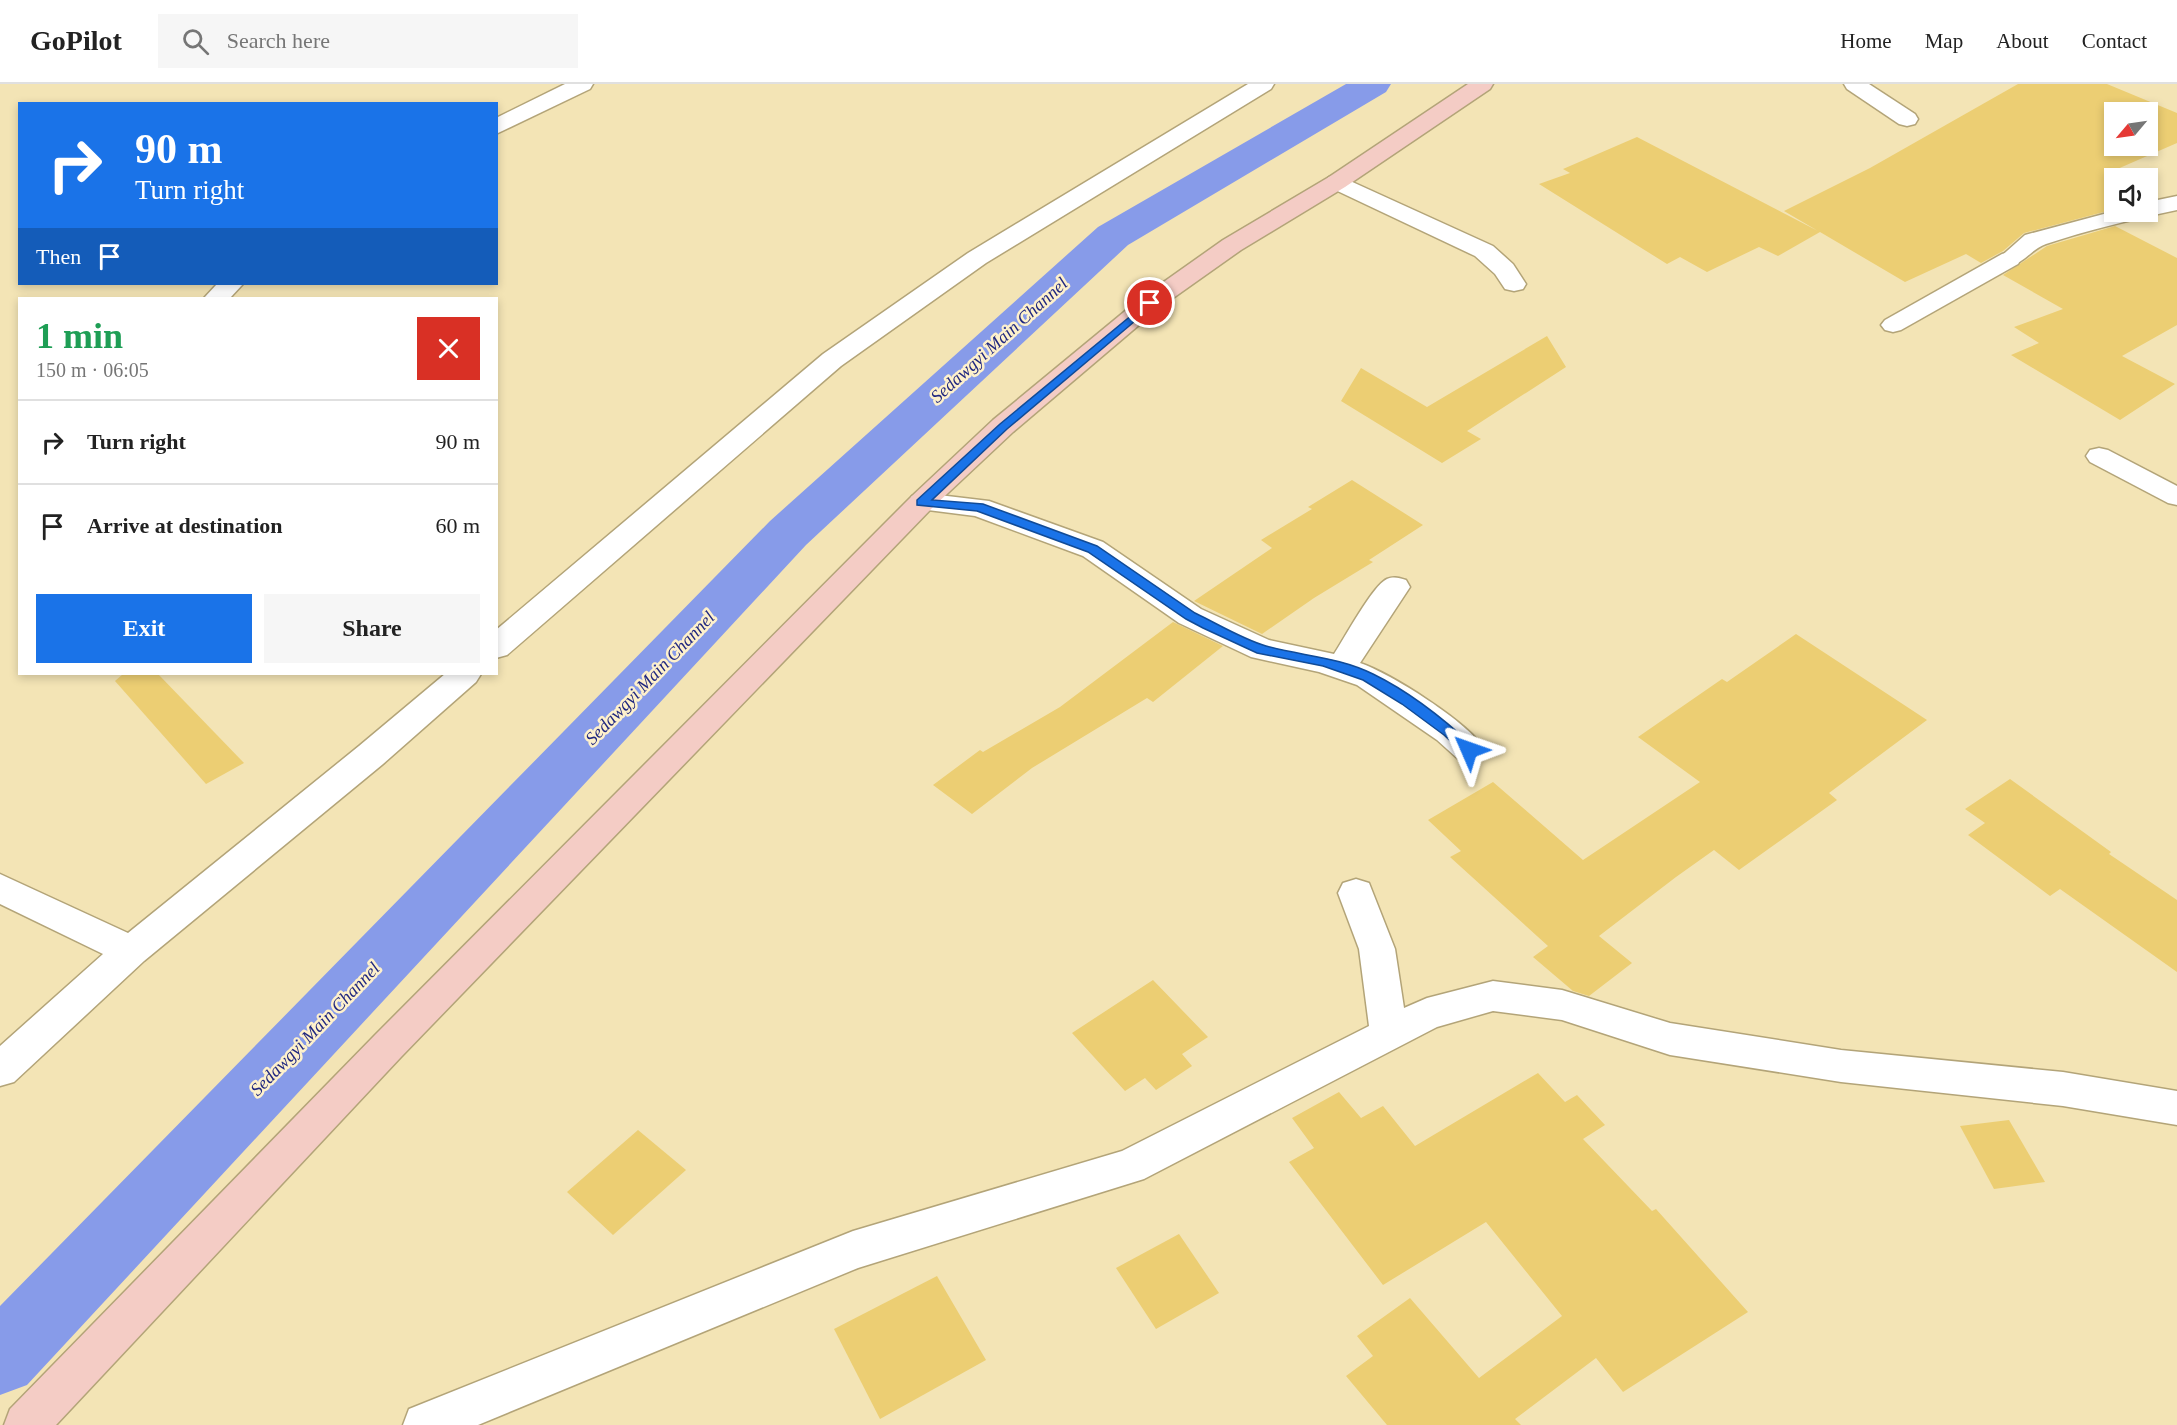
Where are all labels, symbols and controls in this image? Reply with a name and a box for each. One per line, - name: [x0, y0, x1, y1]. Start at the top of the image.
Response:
- search box: [158, 14, 578, 68]
- text: GoPilot: [30, 25, 122, 56]
- icon: search: [179, 25, 212, 58]
- text: Search here: [227, 28, 330, 53]
- text: Home: [1840, 29, 1892, 53]
- text: Map: [1925, 29, 1963, 53]
- text: About: [1996, 29, 2049, 53]
- text: Contact: [2082, 29, 2147, 53]
- north arrow: [2104, 102, 2158, 156]
- map controls: [2104, 102, 2158, 222]
- icon: right: [36, 126, 114, 204]
- text: 90 m: [135, 126, 223, 172]
- button: sound: [2104, 168, 2158, 222]
- text: Turn right: [135, 175, 244, 205]
- icon: arrive: [93, 240, 126, 273]
- text: Then: [36, 244, 81, 269]
- water label: Sedawgyi Main Channel: [927, 273, 1071, 407]
- pin: [1124, 277, 1175, 328]
- icon: arrive: [1133, 286, 1166, 319]
- text: 1 min: [36, 316, 123, 356]
- button: close: [417, 317, 480, 380]
- text: 150 m · 06:05: [36, 359, 149, 381]
- icon: right: [36, 426, 69, 459]
- text: Turn right: [87, 429, 186, 454]
- text: 90 m: [435, 429, 480, 454]
- icon: arrive: [36, 510, 69, 543]
- text: Arrive at destination: [87, 513, 283, 538]
- text: 60 m: [435, 513, 480, 538]
- button: Exit: [36, 594, 252, 663]
- button: Share: [264, 594, 480, 663]
- water label: Sedawgyi Main Channel: [581, 607, 719, 749]
- position arrow: [1437, 718, 1501, 782]
- water label: Sedawgyi Main Channel: [246, 958, 384, 1100]

